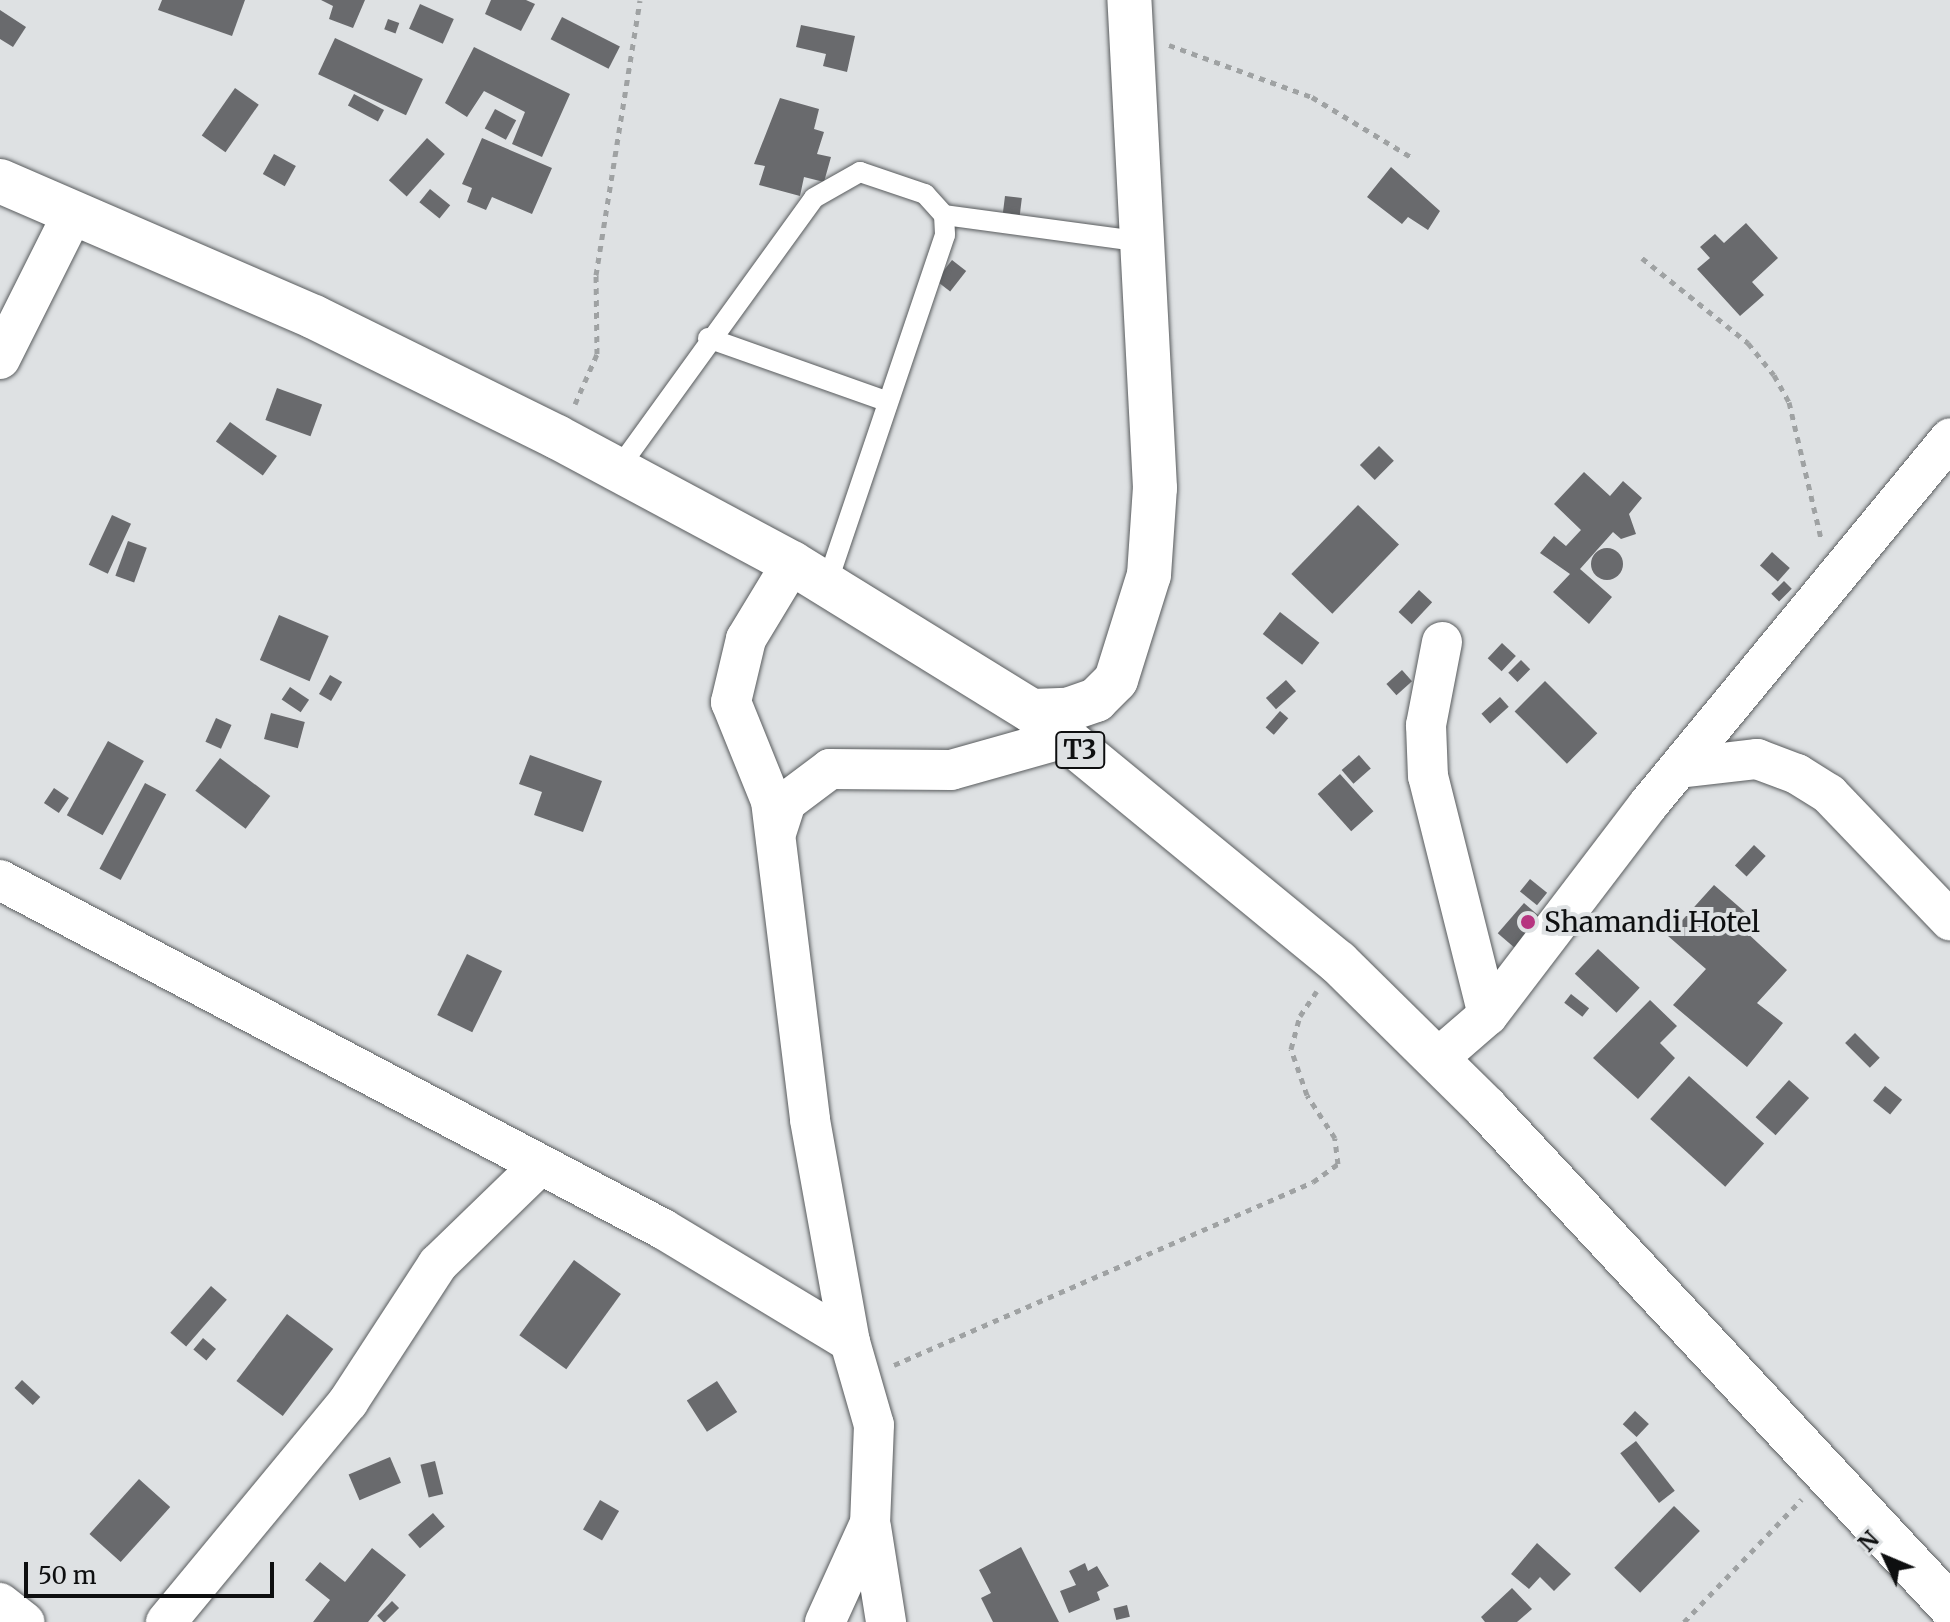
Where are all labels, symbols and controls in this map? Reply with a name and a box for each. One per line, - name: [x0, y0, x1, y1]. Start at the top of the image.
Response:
- road number: T3: [1054, 728, 1106, 772]
- place label: Shamandi Hotel: [1544, 905, 1760, 939]
- marker: Shamandi Hotel: [1519, 913, 1537, 931]
- north arrow: [1846, 1518, 1926, 1598]
- text: N: [1853, 1525, 1885, 1557]
- scale bar: [28, 1546, 278, 1596]
- text: 50 m: [38, 1560, 97, 1591]

